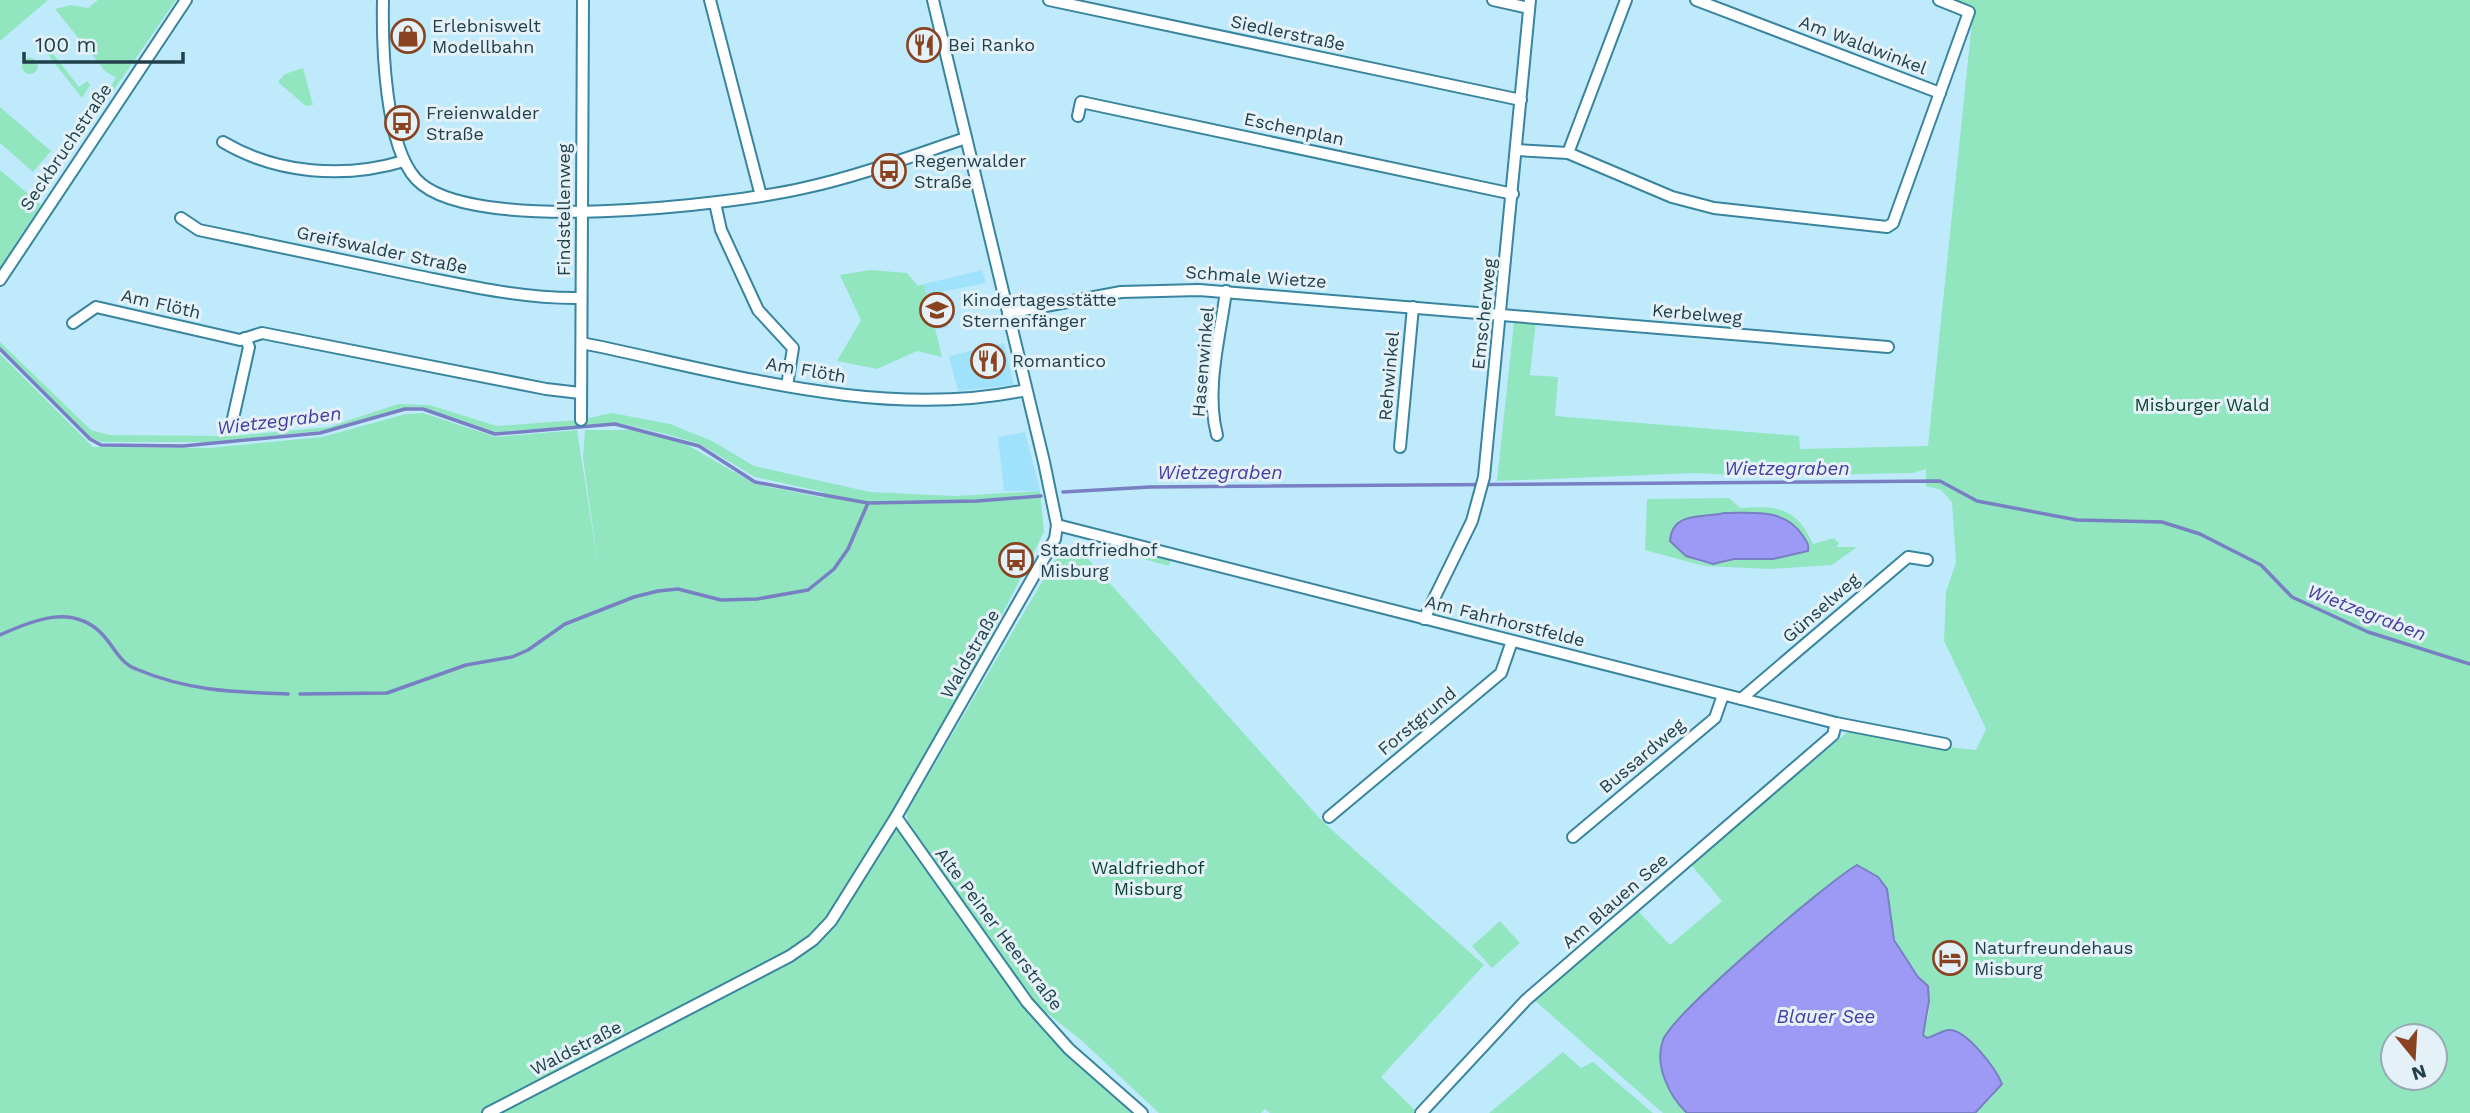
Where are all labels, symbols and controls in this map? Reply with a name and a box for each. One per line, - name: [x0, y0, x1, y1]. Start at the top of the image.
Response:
- street label: Siedlerstraße: [1229, 10, 1347, 55]
- street label: Am Waldwinkel: [1796, 11, 1930, 79]
- place label: Erlebniswelt Modellbahn: [432, 15, 541, 57]
- shop icon: Erlebniswelt Modellbahn: [389, 17, 427, 55]
- scale bar: [24, 21, 184, 65]
- restaurant icon: Bei Ranko: [905, 26, 943, 64]
- text: 100 m: [35, 32, 97, 57]
- place label: Bei Ranko: [948, 34, 1035, 55]
- street label: Seckbruchstraße: [15, 79, 116, 214]
- place label: Freienwalder Straße: [426, 102, 539, 144]
- bus stop icon: Freienwalder Straße: [383, 104, 421, 142]
- street label: Eschenplan: [1242, 108, 1346, 149]
- street label: Findstellenweg: [553, 143, 574, 276]
- place label: Regenwalder Straße: [914, 150, 1027, 192]
- bus stop icon: Regenwalder Straße: [870, 152, 908, 190]
- street label: Greifswalder Straße: [295, 221, 470, 278]
- street label: Emscherweg: [1467, 257, 1500, 371]
- street label: Schmale Wietze: [1185, 261, 1327, 292]
- street label: Am Flöth: [119, 284, 203, 323]
- place label: Kindertagesstätte Sternenfänger: [962, 289, 1117, 331]
- school or university icon: Kindertagesstätte Sternenfänger: [918, 291, 956, 329]
- street label: Kerbelweg: [1651, 299, 1743, 328]
- street label: Hasenwinkel: [1187, 305, 1218, 418]
- street label: Rehwinkel: [1374, 330, 1403, 422]
- restaurant icon: Romantico: [969, 342, 1007, 380]
- place label: Romantico: [1012, 350, 1106, 371]
- street label: Am Flöth: [764, 352, 848, 387]
- park label: Misburger Wald: [2134, 394, 2270, 415]
- water label: Wietzegraben: [215, 401, 343, 440]
- water label: Wietzegraben: [1724, 457, 1850, 480]
- water label: Wietzegraben: [1157, 461, 1283, 484]
- place label: Stadtfriedhof Misburg: [1040, 539, 1157, 581]
- bus stop icon: Stadtfriedhof Misburg: [997, 541, 1035, 579]
- street label: Günselweg: [1778, 568, 1864, 647]
- water label: Wietzegraben: [2304, 579, 2429, 646]
- street label: Am Fahrhorstfelde: [1423, 591, 1587, 651]
- street label: Waldstraße: [936, 605, 1004, 702]
- street label: Forstgrund: [1373, 682, 1460, 759]
- street label: Bussardweg: [1595, 714, 1689, 797]
- street label: Alte Peiner Heerstraße: [931, 843, 1067, 1014]
- street label: Am Blauen See: [1557, 849, 1672, 952]
- park label: Waldfriedhof Misburg: [1091, 857, 1205, 899]
- place label: Naturfreundehaus Misburg: [1974, 937, 2133, 979]
- hotel icon: Naturfreundehaus Misburg: [1931, 939, 1969, 977]
- water label: Blauer See: [1777, 1005, 1875, 1028]
- street label: Waldstraße: [527, 1016, 625, 1079]
- north arrow: [2379, 1022, 2449, 1092]
- text: N: [2409, 1060, 2429, 1086]

